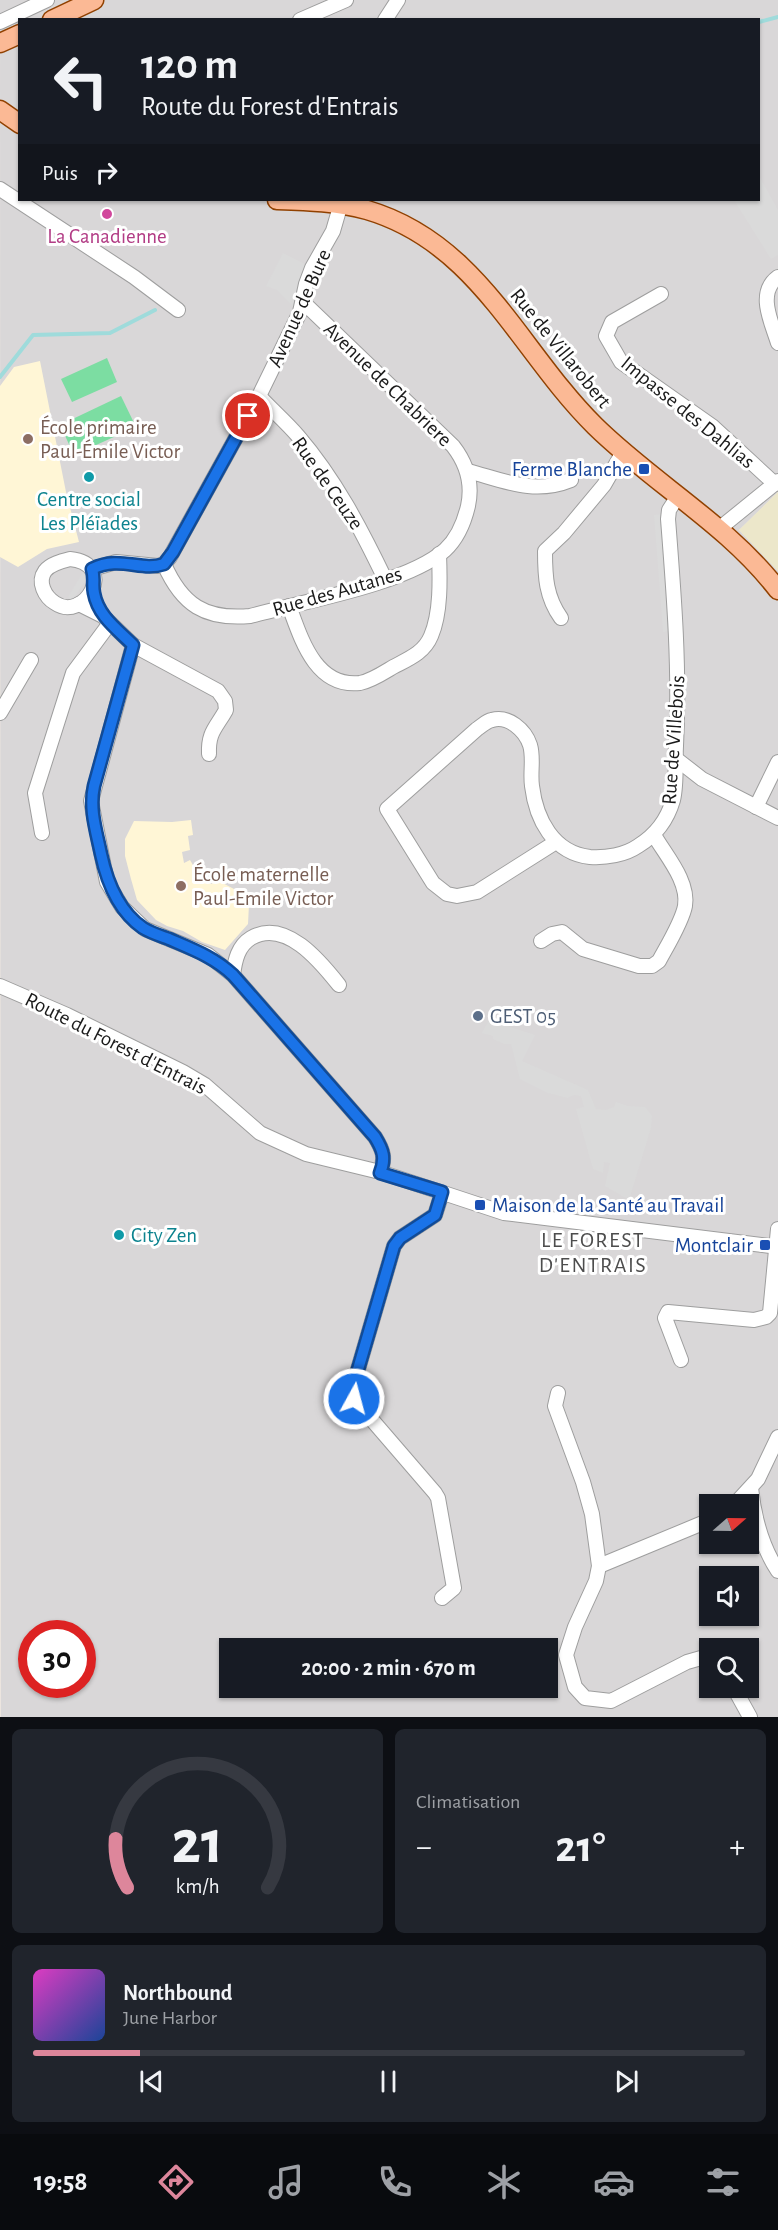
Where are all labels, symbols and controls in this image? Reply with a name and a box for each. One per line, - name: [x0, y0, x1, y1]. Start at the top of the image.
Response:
- icon: left: [42, 42, 120, 120]
- text: 120 m: [141, 44, 238, 86]
- text: Route du Forest d'Entrais: [141, 93, 399, 120]
- icon: right: [90, 156, 123, 189]
- text: Puis: [42, 162, 78, 184]
- marker: La Canadienne: [100, 207, 114, 221]
- place label: La Canadienne: [47, 226, 167, 247]
- street label: Avenue de Bure: [264, 246, 335, 370]
- street label: Rue de Villarobert: [506, 285, 615, 412]
- street label: Avenue de Chabriere: [320, 318, 456, 451]
- street label: Impasse des Dahlias: [617, 352, 758, 472]
- pin: [222, 390, 273, 441]
- icon: arrive: [231, 399, 264, 432]
- place label: École primaire Paul-Émile Victor: [40, 415, 180, 462]
- marker: École primaire Paul-Émile Victor: [21, 432, 35, 446]
- street label: Rue de Ceuze: [288, 433, 367, 534]
- place label: Ferme Blanche: [512, 459, 632, 480]
- marker: Ferme Blanche: [637, 462, 651, 476]
- marker: Centre social Les Pléïades: [82, 470, 96, 484]
- place label: Centre social Les Pléïades: [37, 489, 141, 534]
- street label: Rue des Autanes: [270, 563, 404, 620]
- street label: Rue de Villebois: [658, 674, 689, 806]
- place label: École maternelle Paul-Emile Victor: [193, 862, 333, 909]
- marker: École maternelle Paul-Emile Victor: [174, 879, 188, 893]
- street label: Route du Forest d'Entrais: [22, 989, 210, 1098]
- place label: GEST 05: [490, 1006, 556, 1027]
- marker: GEST 05: [471, 1009, 485, 1023]
- place label: Maison de la Santé au Travail: [492, 1195, 724, 1216]
- marker: Maison de la Santé au Travail: [473, 1198, 487, 1212]
- place label: City Zen: [131, 1225, 197, 1246]
- marker: City Zen: [112, 1228, 126, 1242]
- district label: LE FOREST D'ENTRAIS: [539, 1229, 647, 1276]
- place label: Montclair: [675, 1235, 753, 1256]
- marker: Montclair: [758, 1238, 772, 1252]
- position arrow: [322, 1367, 386, 1431]
- north arrow: [699, 1494, 759, 1554]
- map controls: [699, 1494, 759, 1698]
- button: sound: [699, 1566, 759, 1626]
- speed limit sign: 30: [18, 1620, 96, 1698]
- button: search: [699, 1638, 759, 1698]
- text: 20:00 · 2 min · 670 m: [301, 1657, 476, 1679]
- text: Climatisation: [416, 1792, 520, 1812]
- text: 21: [172, 1812, 223, 1874]
- text: 21°: [555, 1825, 606, 1870]
- text: −: [416, 1831, 432, 1864]
- text: +: [729, 1831, 745, 1864]
- text: km/h: [175, 1876, 220, 1897]
- text: Northbound: [123, 1982, 232, 2004]
- text: June Harbor: [123, 2008, 217, 2028]
- icon: previous: [135, 2065, 168, 2098]
- icon: pause: [372, 2065, 405, 2098]
- icon: next: [610, 2065, 643, 2098]
- icon: directions: [155, 2161, 197, 2203]
- icon: music: [265, 2161, 307, 2203]
- icon: phone: [374, 2161, 416, 2203]
- icon: climate: [483, 2161, 525, 2203]
- icon: car: [593, 2161, 635, 2203]
- icon: filters: [702, 2161, 744, 2203]
- text: 19:58: [34, 2168, 88, 2195]

